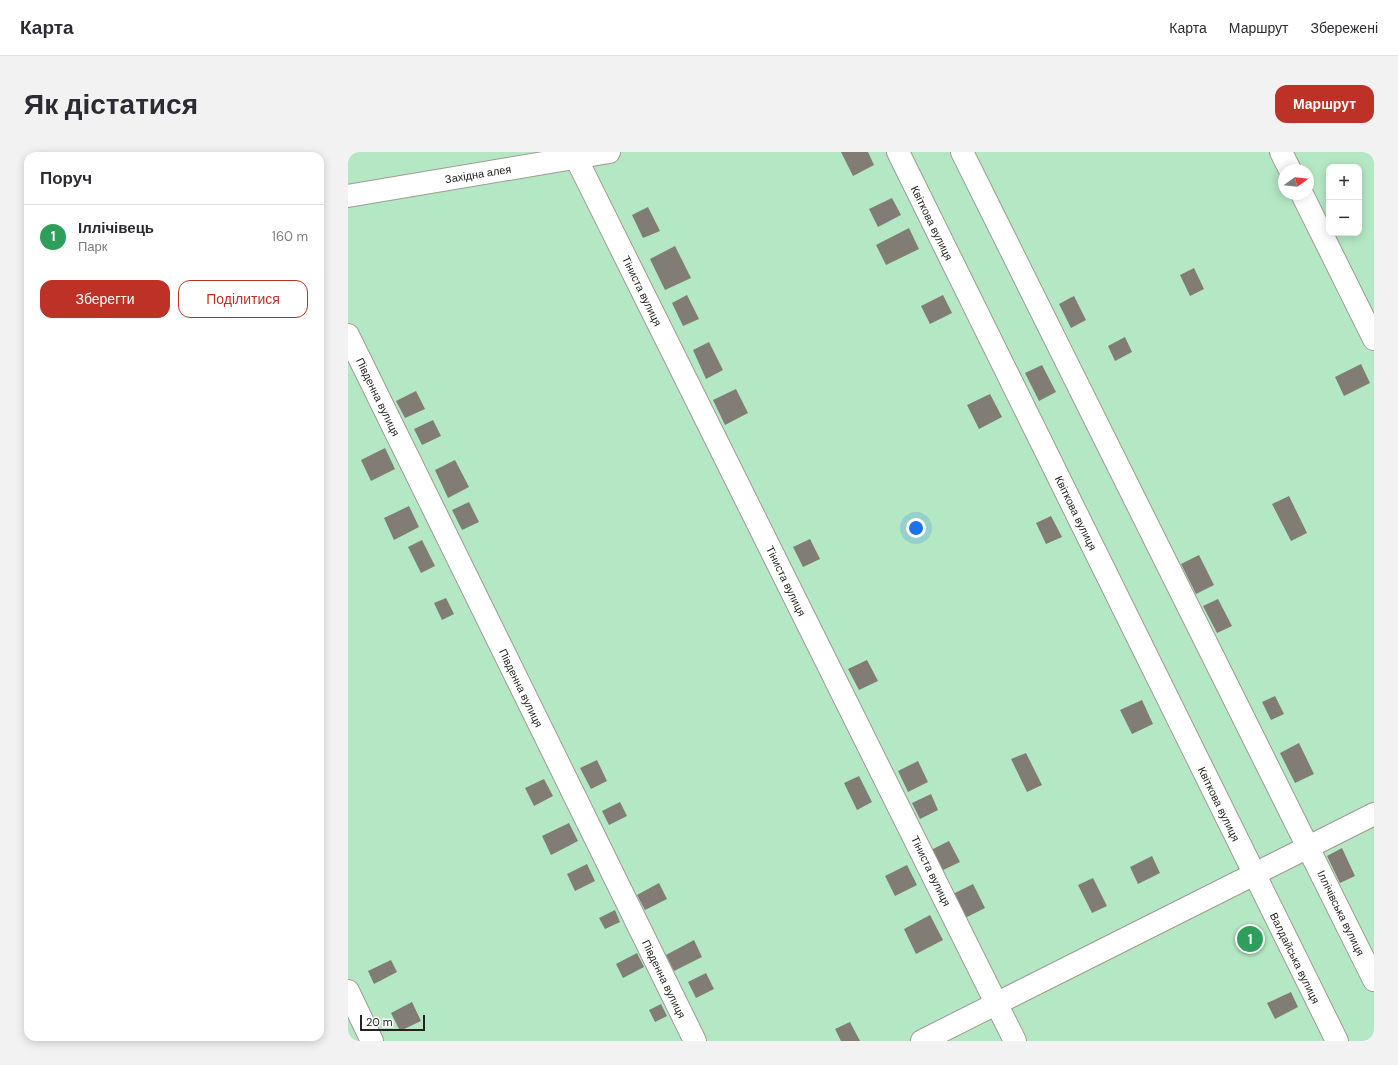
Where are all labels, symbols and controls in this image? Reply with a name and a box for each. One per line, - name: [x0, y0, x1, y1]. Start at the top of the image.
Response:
- text: Карта: [20, 15, 74, 40]
- text: Карта: [1169, 19, 1207, 37]
- text: Маршрут: [1229, 19, 1288, 37]
- text: Збережені: [1310, 19, 1378, 37]
- button: Маршрут: [1275, 85, 1374, 123]
- text: Як дістатися: [24, 86, 198, 123]
- street label: Західна алея: [444, 162, 512, 186]
- north arrow: [1278, 164, 1314, 200]
- map controls: [1326, 164, 1362, 236]
- button: +: [1326, 164, 1362, 200]
- text: Поруч: [40, 167, 92, 189]
- street label: Квіткова вулиця: [908, 183, 956, 263]
- button: −: [1326, 200, 1362, 236]
- text: Іллічівець: [78, 218, 154, 238]
- text: 1: [51, 228, 55, 245]
- text: 160 m: [272, 228, 308, 245]
- text: Парк: [78, 238, 108, 255]
- street label: Тіниста вулиця: [619, 254, 665, 328]
- button: Зберегти: [40, 280, 170, 318]
- button: Поділитися: [178, 280, 308, 318]
- street label: Південна вулиця: [353, 356, 403, 439]
- street label: Квіткова вулиця: [1052, 473, 1100, 553]
- your location: [906, 518, 926, 538]
- street label: Тіниста вулиця: [763, 544, 809, 618]
- street label: Південна вулиця: [496, 647, 546, 730]
- street label: Квіткова вулиця: [1195, 764, 1243, 844]
- street label: Тіниста вулиця: [908, 834, 954, 908]
- street label: Іллічівська вулиця: [1314, 868, 1368, 958]
- street label: Валдайська вулиця: [1267, 910, 1323, 1006]
- pin: 1: [1237, 924, 1263, 954]
- street label: Південна вулиця: [639, 938, 689, 1021]
- scale bar: [360, 1013, 425, 1032]
- text: 20 m: [366, 1015, 392, 1029]

